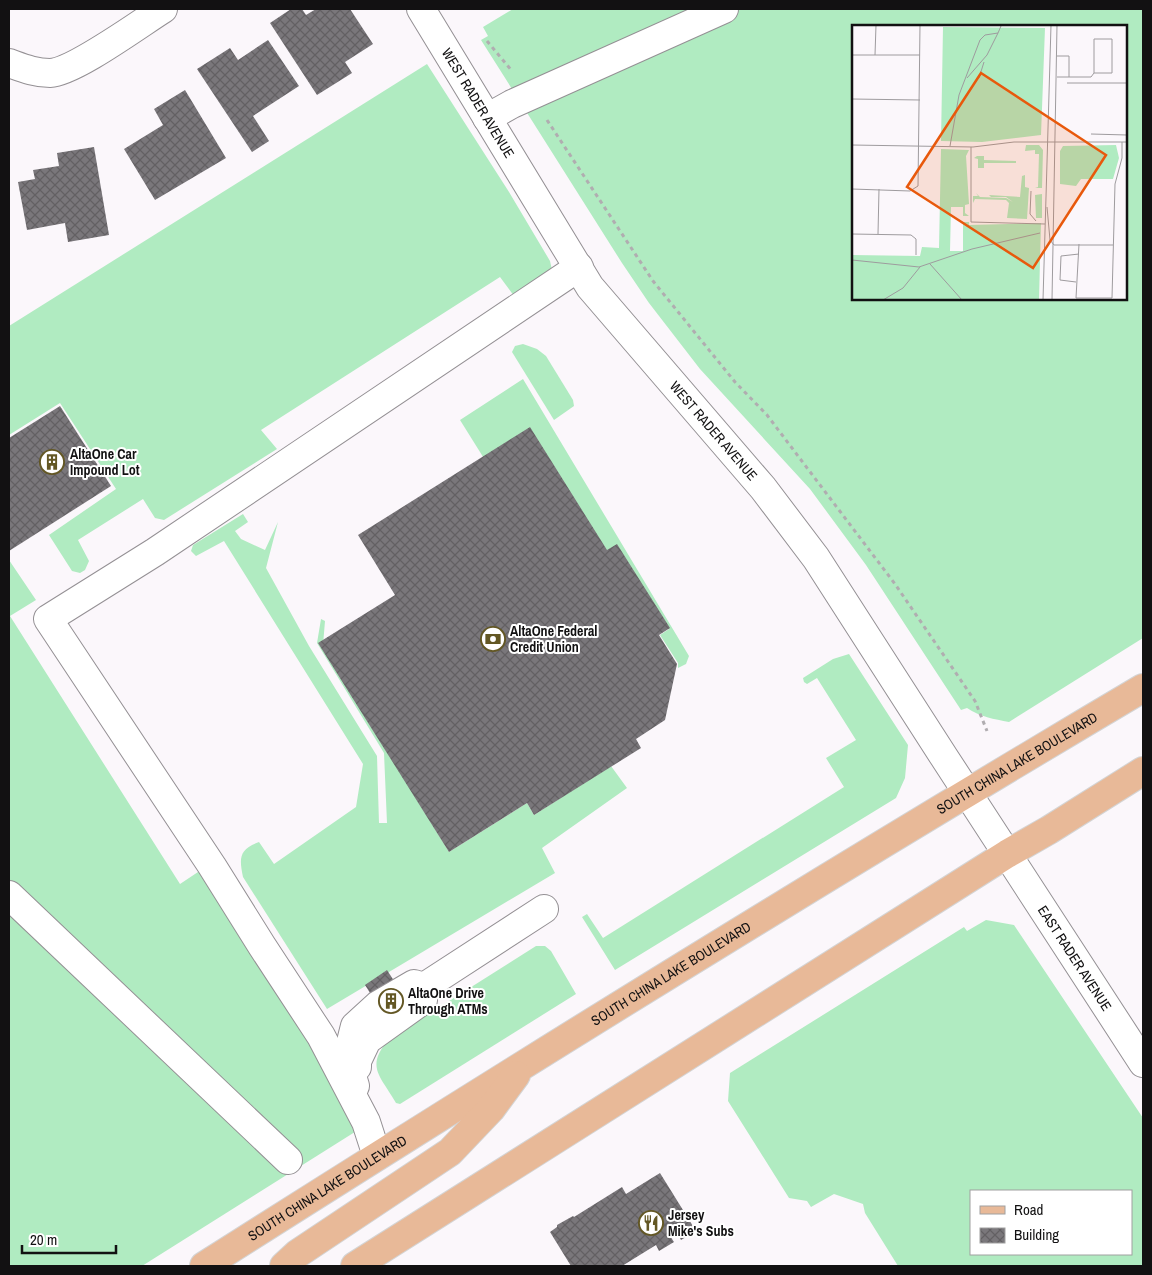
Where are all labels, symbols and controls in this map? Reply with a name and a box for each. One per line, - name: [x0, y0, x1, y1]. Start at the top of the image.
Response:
- inset map: [852, 25, 1127, 300]
- street label: WEST RADER AVENUE: [438, 45, 518, 161]
- street label: WEST RADER AVENUE: [666, 377, 761, 484]
- place label: AltaOne Car Impound Lot: [70, 445, 140, 479]
- building icon: AltaOne Car Impound Lot: [39, 449, 65, 475]
- place label: AltaOne Federal Credit Union: [510, 622, 598, 656]
- bank icon: AltaOne Federal Credit Union: [480, 626, 506, 652]
- street label: SOUTH CHINA LAKE BOULEVARD: [933, 708, 1101, 818]
- street label: EAST RADER AVENUE: [1034, 902, 1116, 1014]
- street label: SOUTH CHINA LAKE BOULEVARD: [588, 917, 754, 1030]
- place label: AltaOne Drive Through ATMs: [408, 984, 488, 1018]
- building icon: AltaOne Drive Through ATMs: [378, 988, 404, 1014]
- street label: SOUTH CHINA LAKE BOULEVARD: [245, 1131, 410, 1245]
- legend: [970, 1190, 1132, 1255]
- text: Road: [1014, 1199, 1043, 1220]
- place label: Jersey Mike's Subs: [668, 1206, 734, 1240]
- restaurant icon: Jersey Mike's Subs: [638, 1210, 664, 1236]
- scale bar: [22, 1222, 116, 1254]
- text: Building: [1014, 1224, 1059, 1245]
- text: 20 m: [30, 1229, 57, 1250]

